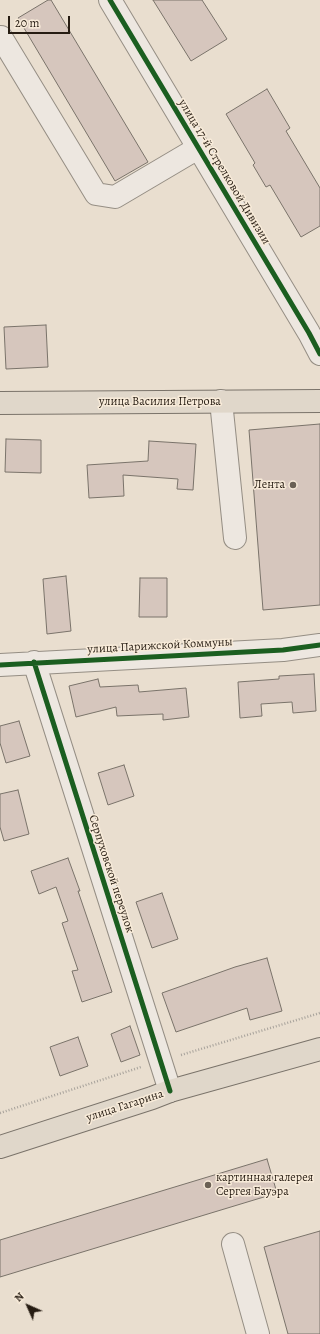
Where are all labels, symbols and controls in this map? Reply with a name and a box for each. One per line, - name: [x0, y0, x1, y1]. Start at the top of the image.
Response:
- scale bar: [10, 8, 72, 34]
- text: 20 m: [15, 15, 39, 31]
- street label: улица 17-й Стрелковой Дивизии: [175, 97, 273, 247]
- street label: улица Василия Петрова: [99, 395, 221, 409]
- place label: Лента: [254, 478, 285, 492]
- marker: Лента: [288, 480, 298, 490]
- street label: улица Парижской Коммуны: [87, 635, 233, 657]
- street label: Серпуховской переулок: [85, 813, 137, 935]
- street label: улица Гагарина: [85, 1087, 165, 1125]
- place label: картинная галерея Сергея Бауэра: [216, 1171, 313, 1199]
- marker: картинная галерея Сергея Бауэра: [203, 1180, 213, 1190]
- north arrow: [8, 1286, 48, 1326]
- text: N: [11, 1289, 27, 1305]

